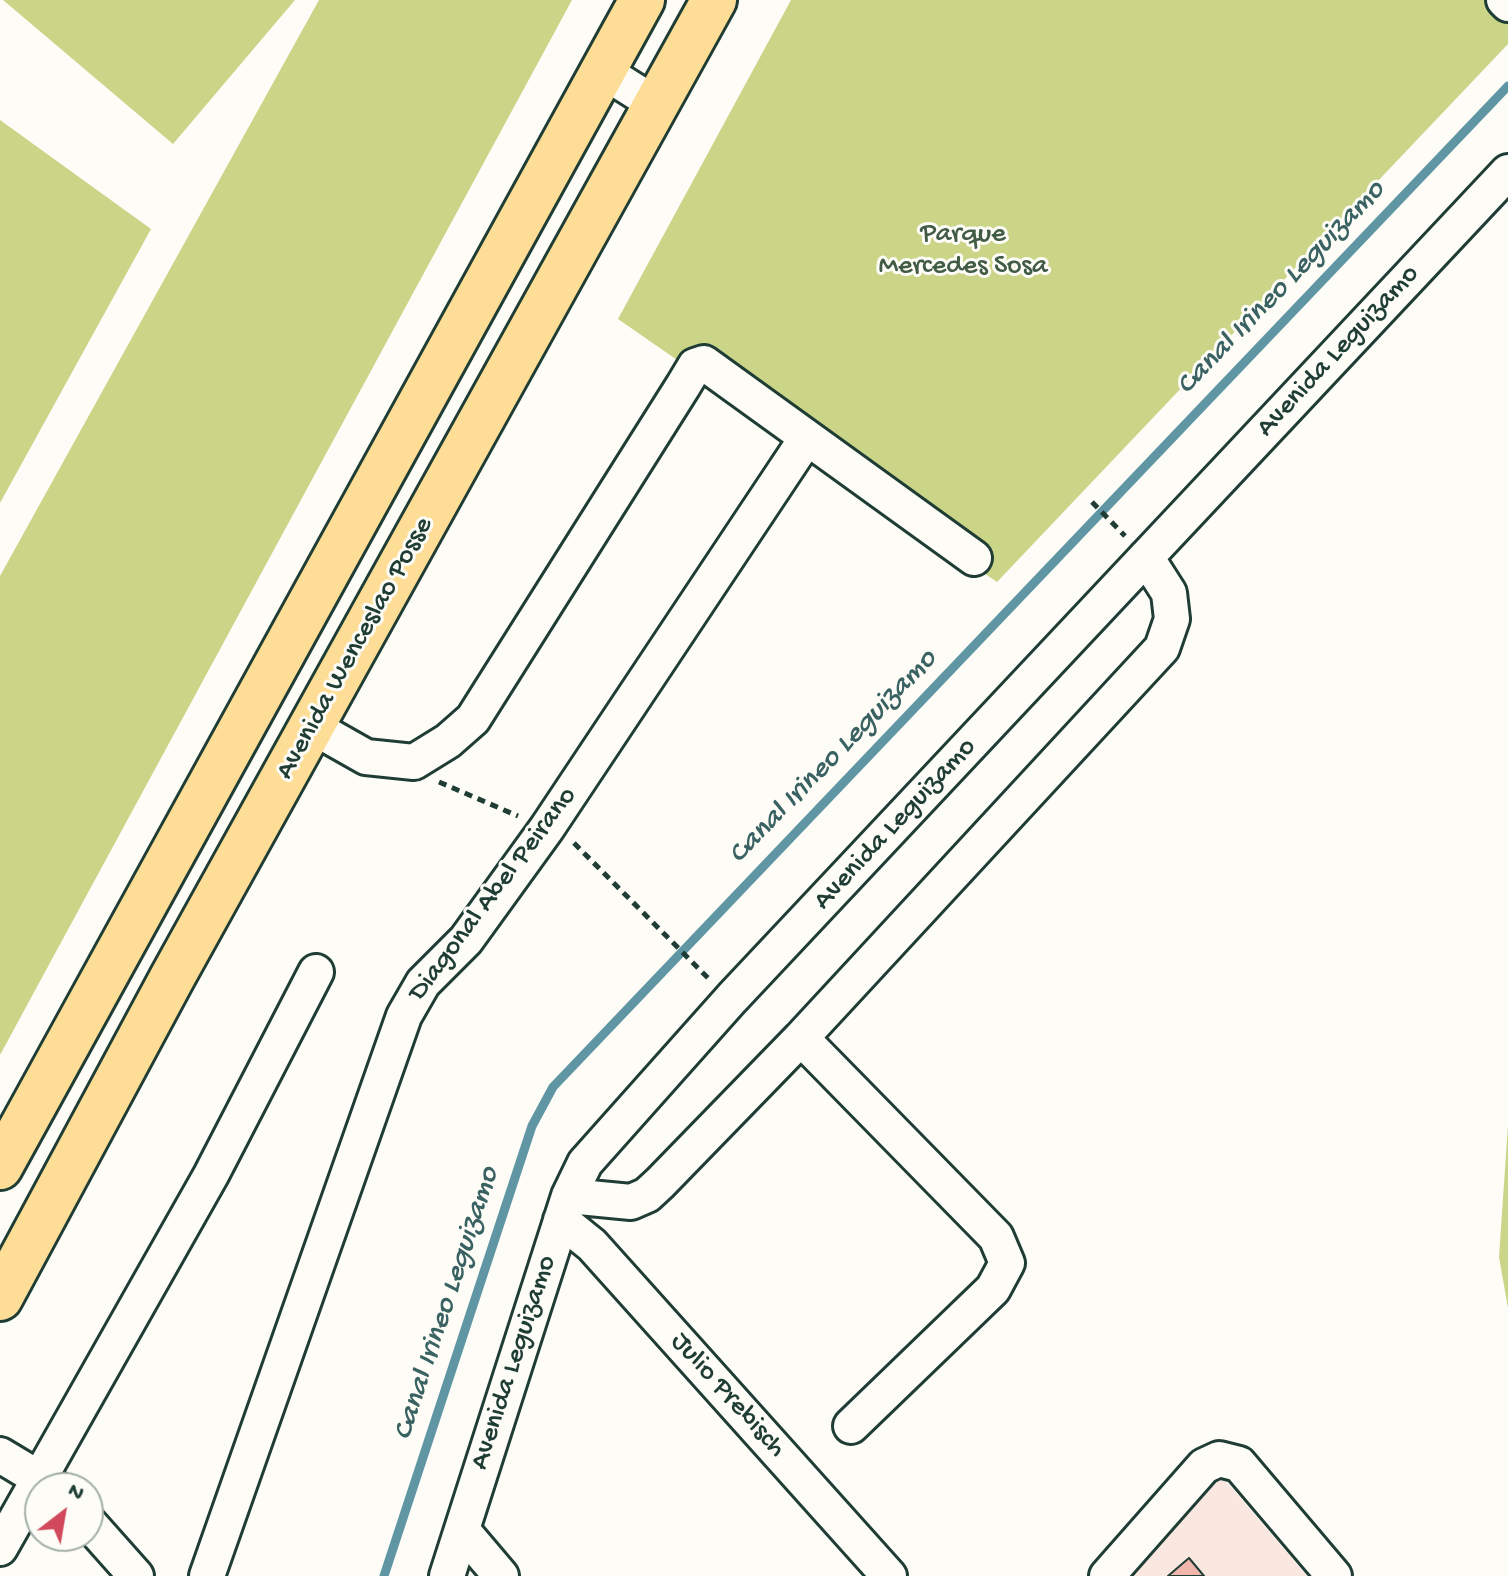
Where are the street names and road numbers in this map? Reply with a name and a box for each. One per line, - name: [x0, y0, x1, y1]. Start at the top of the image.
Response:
- street label: Avenida Leguizamo: [1251, 259, 1427, 445]
- street label: Avenida Wenceslao Posse: [270, 512, 442, 786]
- street label: Avenida Leguizamo: [808, 732, 984, 918]
- street label: Diagonal Abel Peirano: [402, 781, 586, 1009]
- street label: Avenida Leguizamo: [465, 1252, 565, 1474]
- street label: Julio Prebisch: [662, 1326, 792, 1466]

